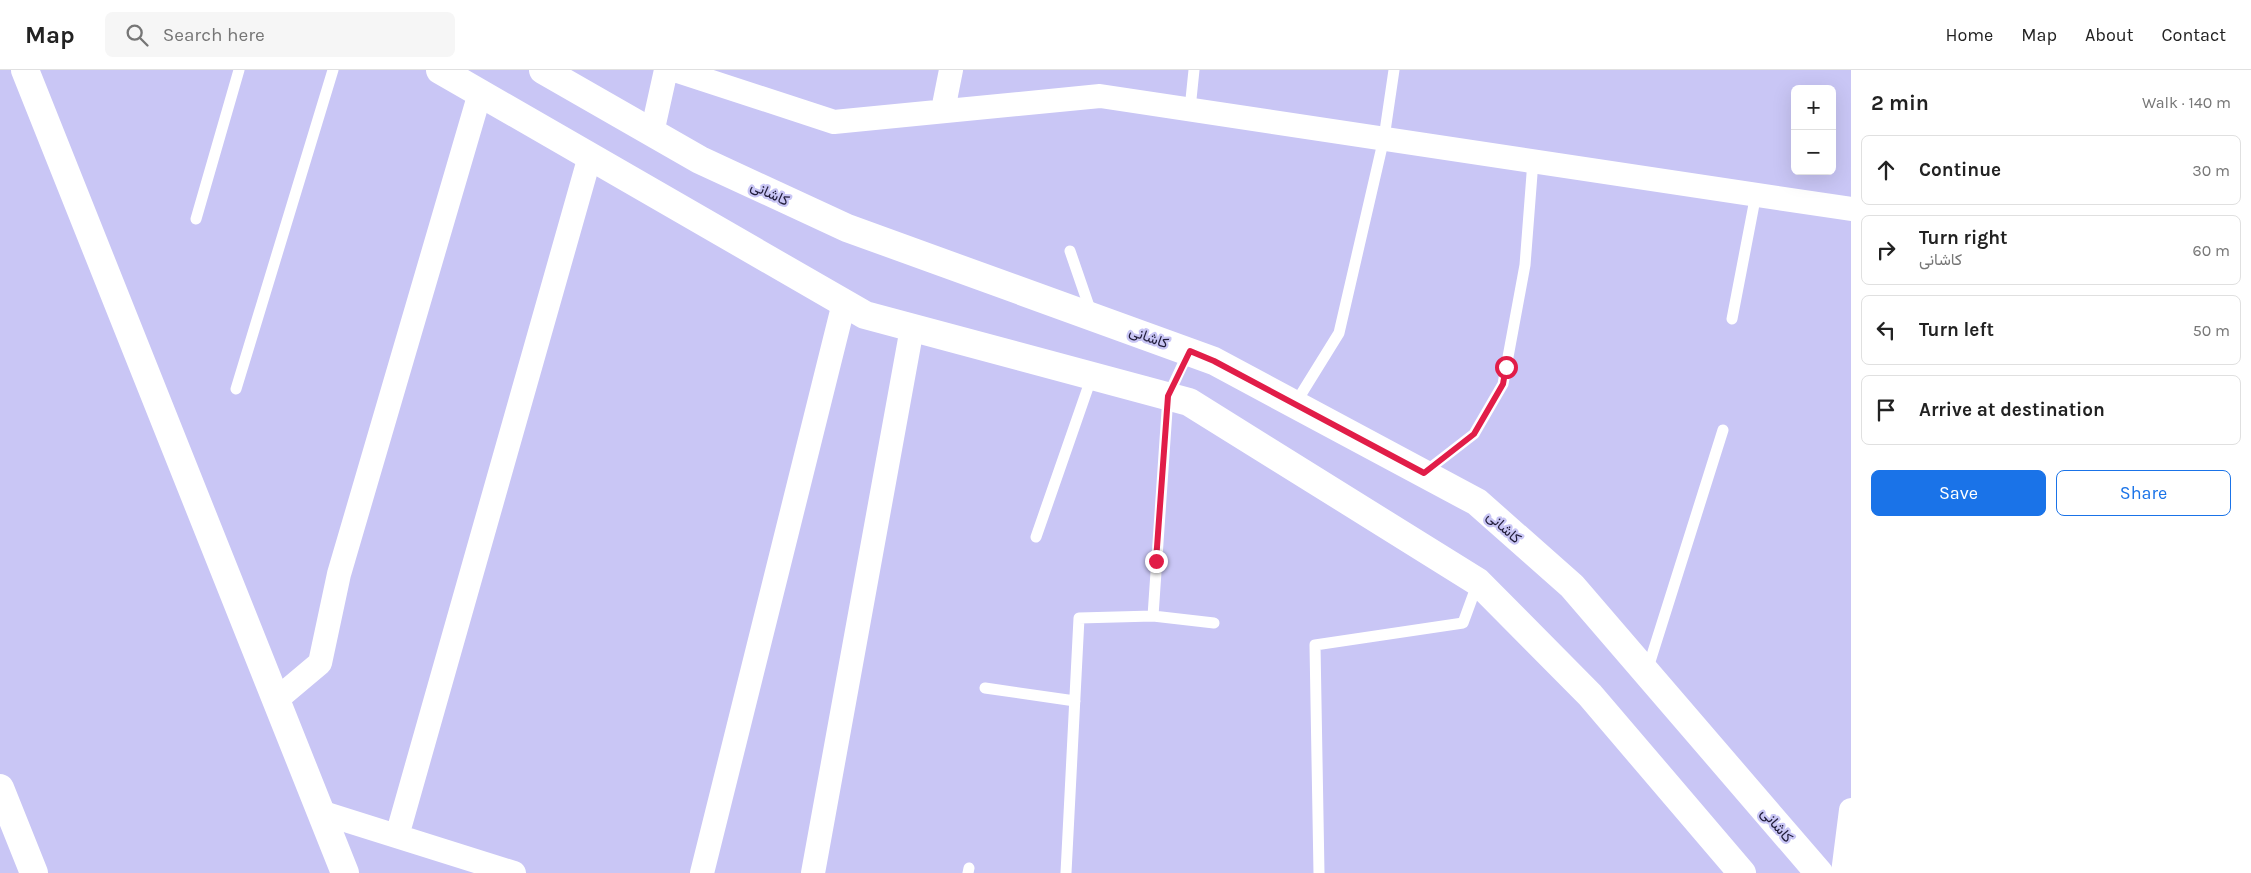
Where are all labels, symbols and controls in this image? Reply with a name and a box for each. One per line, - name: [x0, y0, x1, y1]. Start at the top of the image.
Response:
- search box: [105, 12, 455, 57]
- text: Map: [25, 21, 75, 49]
- icon: search: [123, 21, 151, 49]
- text: Search here: [163, 24, 265, 46]
- text: Home: [1945, 24, 1993, 46]
- text: Map: [2021, 24, 2057, 46]
- text: About: [2085, 24, 2134, 46]
- text: Contact: [2162, 24, 2226, 46]
- map controls: [1791, 85, 1836, 175]
- button: +: [1791, 85, 1836, 130]
- text: 2 min: [1871, 91, 1929, 115]
- text: Walk · 140 m: [2142, 93, 2231, 112]
- button: −: [1791, 130, 1836, 175]
- icon: ahead: [1872, 156, 1900, 184]
- text: Continue: [1919, 159, 2001, 181]
- text: 30 m: [2192, 161, 2230, 180]
- street label: کاشانی: [747, 176, 792, 211]
- text: Turn right: [1919, 227, 2008, 249]
- icon: right: [1872, 236, 1900, 264]
- text: 60 m: [2193, 241, 2230, 260]
- text: کاشانی: [1919, 250, 1962, 269]
- icon: left: [1872, 316, 1900, 344]
- text: Turn left: [1919, 319, 1994, 341]
- text: 50 m: [2193, 321, 2230, 340]
- street label: کاشانی: [1127, 322, 1171, 353]
- route start: [1495, 356, 1518, 379]
- icon: arrive: [1872, 396, 1900, 424]
- text: Arrive at destination: [1919, 399, 2105, 421]
- button: Save: [1871, 470, 2046, 516]
- button: Share: [2056, 470, 2231, 516]
- street label: کاشانی: [1482, 507, 1525, 548]
- route end: [1145, 550, 1168, 573]
- street label: کاشانی: [1756, 804, 1797, 847]

